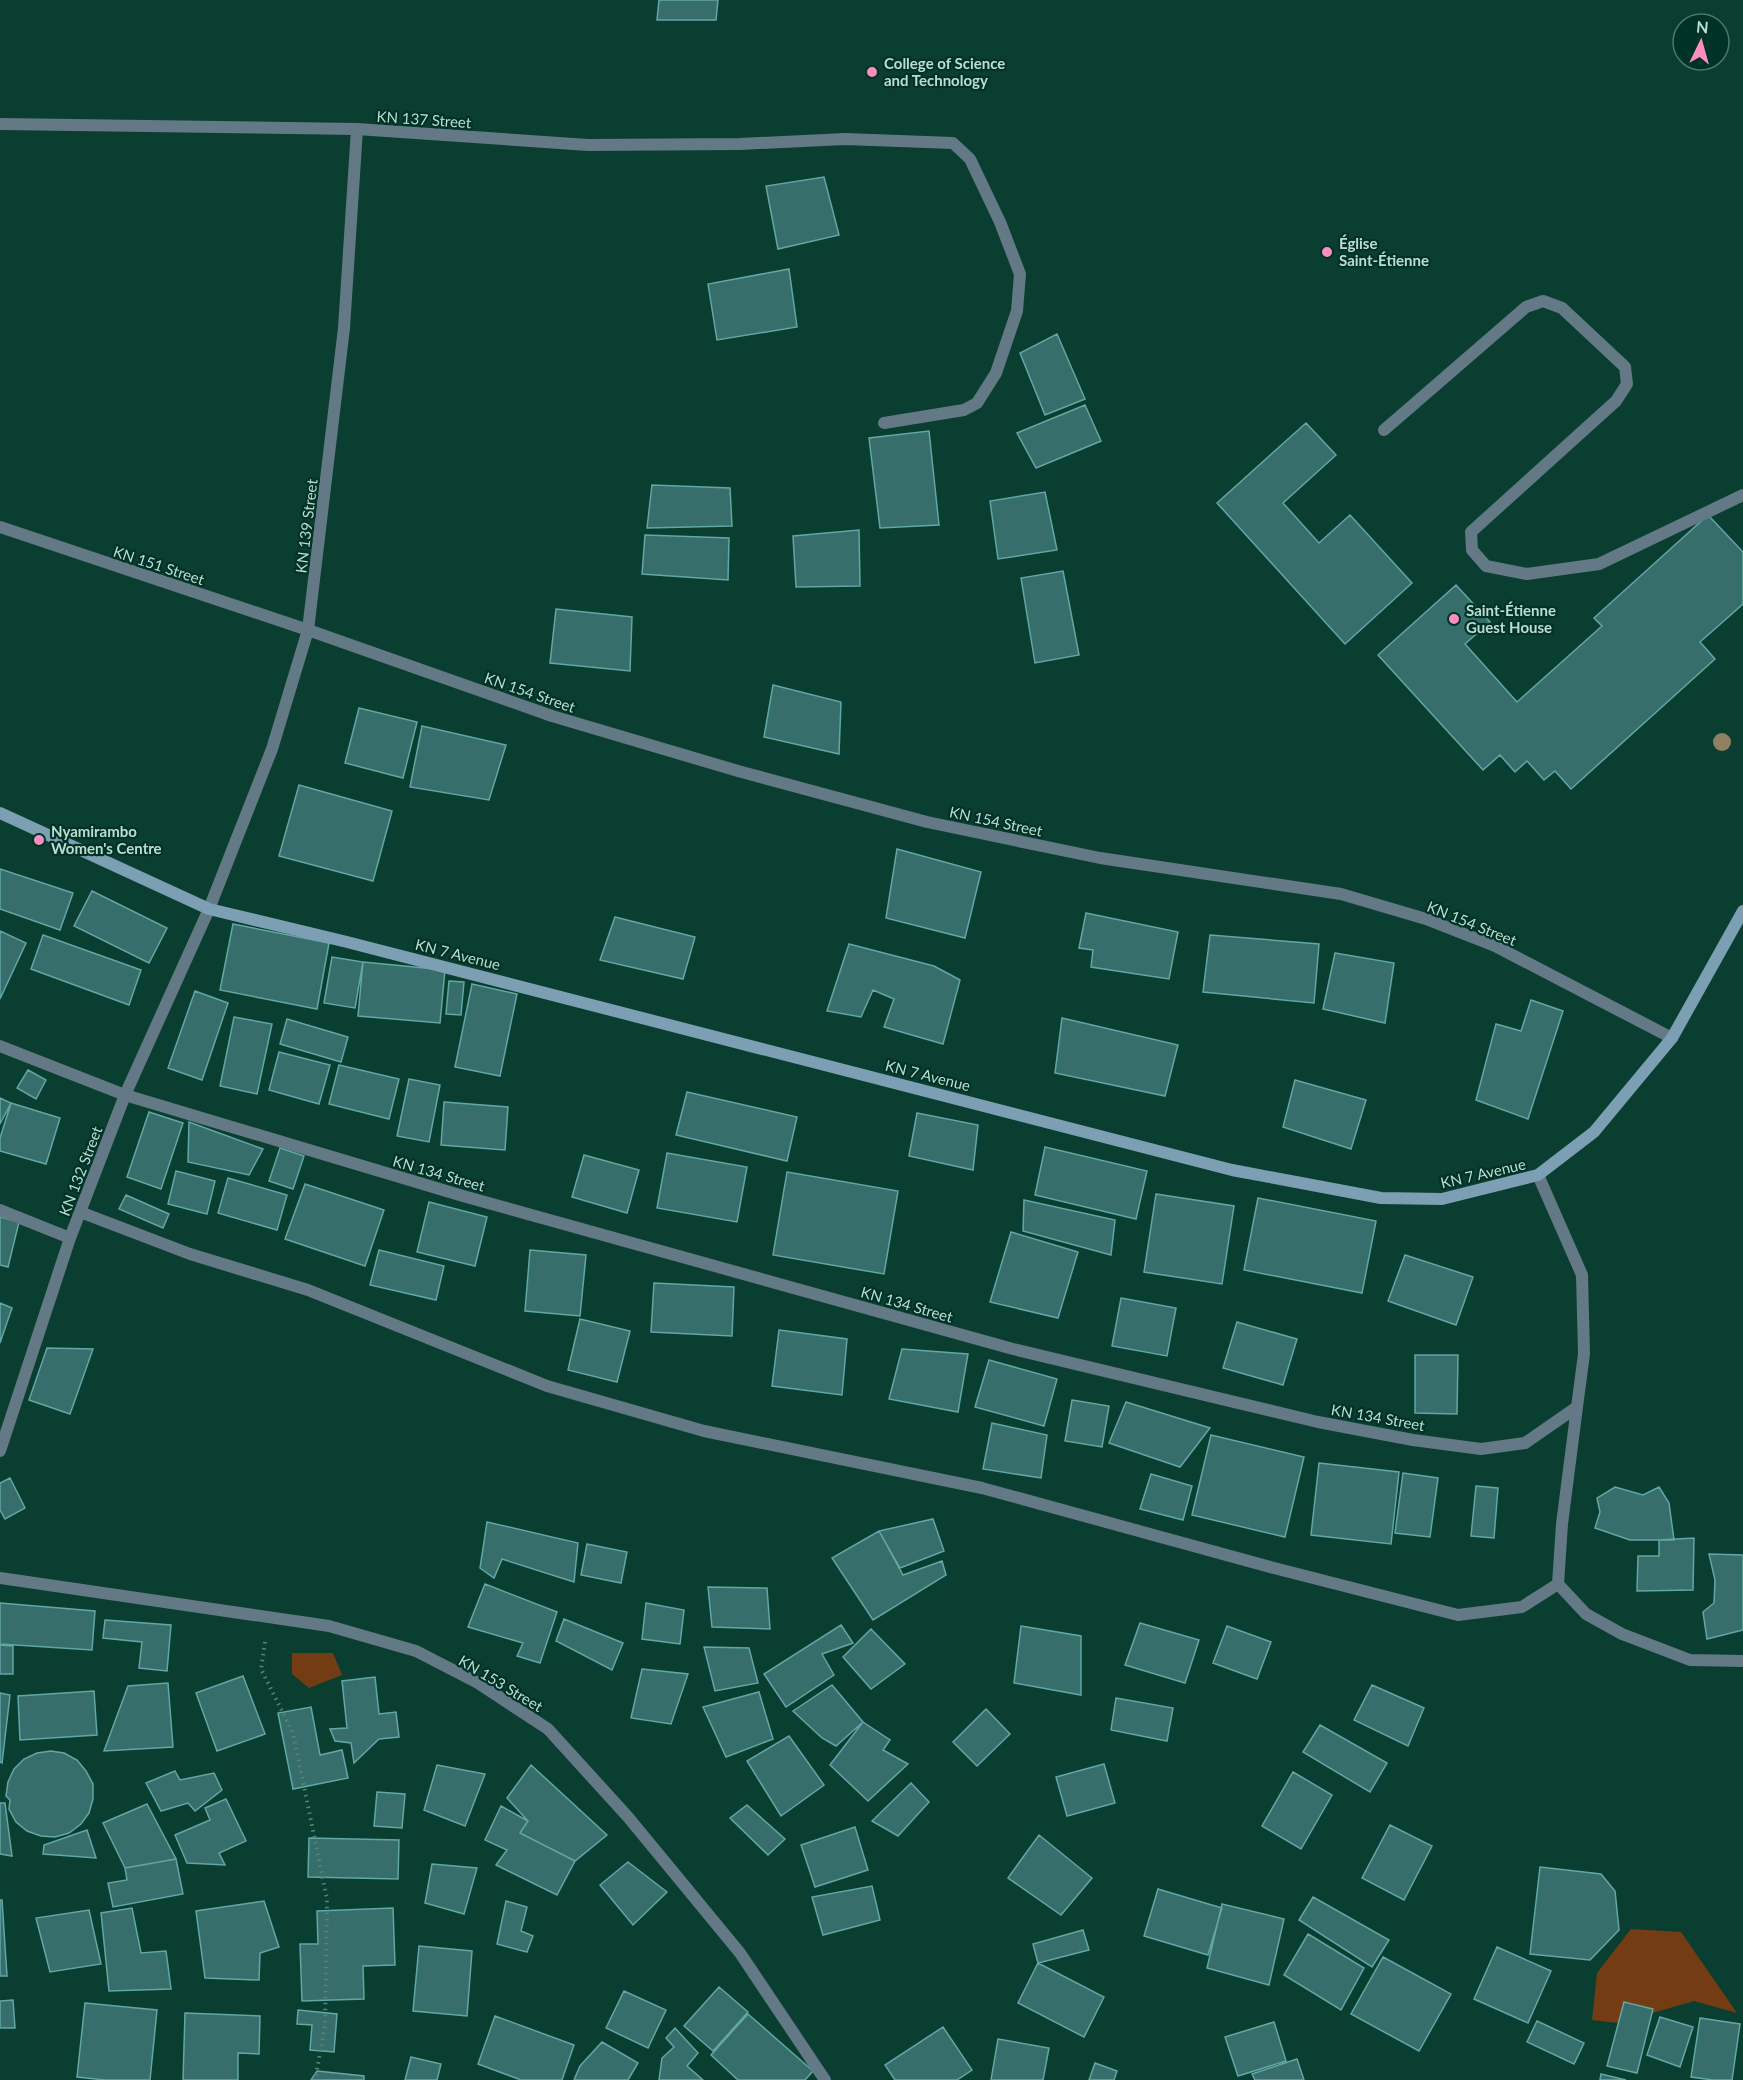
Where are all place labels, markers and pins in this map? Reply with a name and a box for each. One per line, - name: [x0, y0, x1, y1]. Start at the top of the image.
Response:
- place label: College of Science and Technology: [884, 54, 1005, 89]
- marker: College of Science and Technology: [865, 65, 879, 79]
- place label: Église Saint-Étienne: [1339, 234, 1429, 269]
- marker: Église Saint-Étienne: [1320, 245, 1334, 259]
- place label: Saint-Étienne Guest House: [1466, 601, 1556, 636]
- marker: Saint-Étienne Guest House: [1447, 612, 1461, 626]
- place label: Nyamirambo Women's Centre: [51, 822, 162, 857]
- marker: Nyamirambo Women's Centre: [32, 833, 46, 847]

